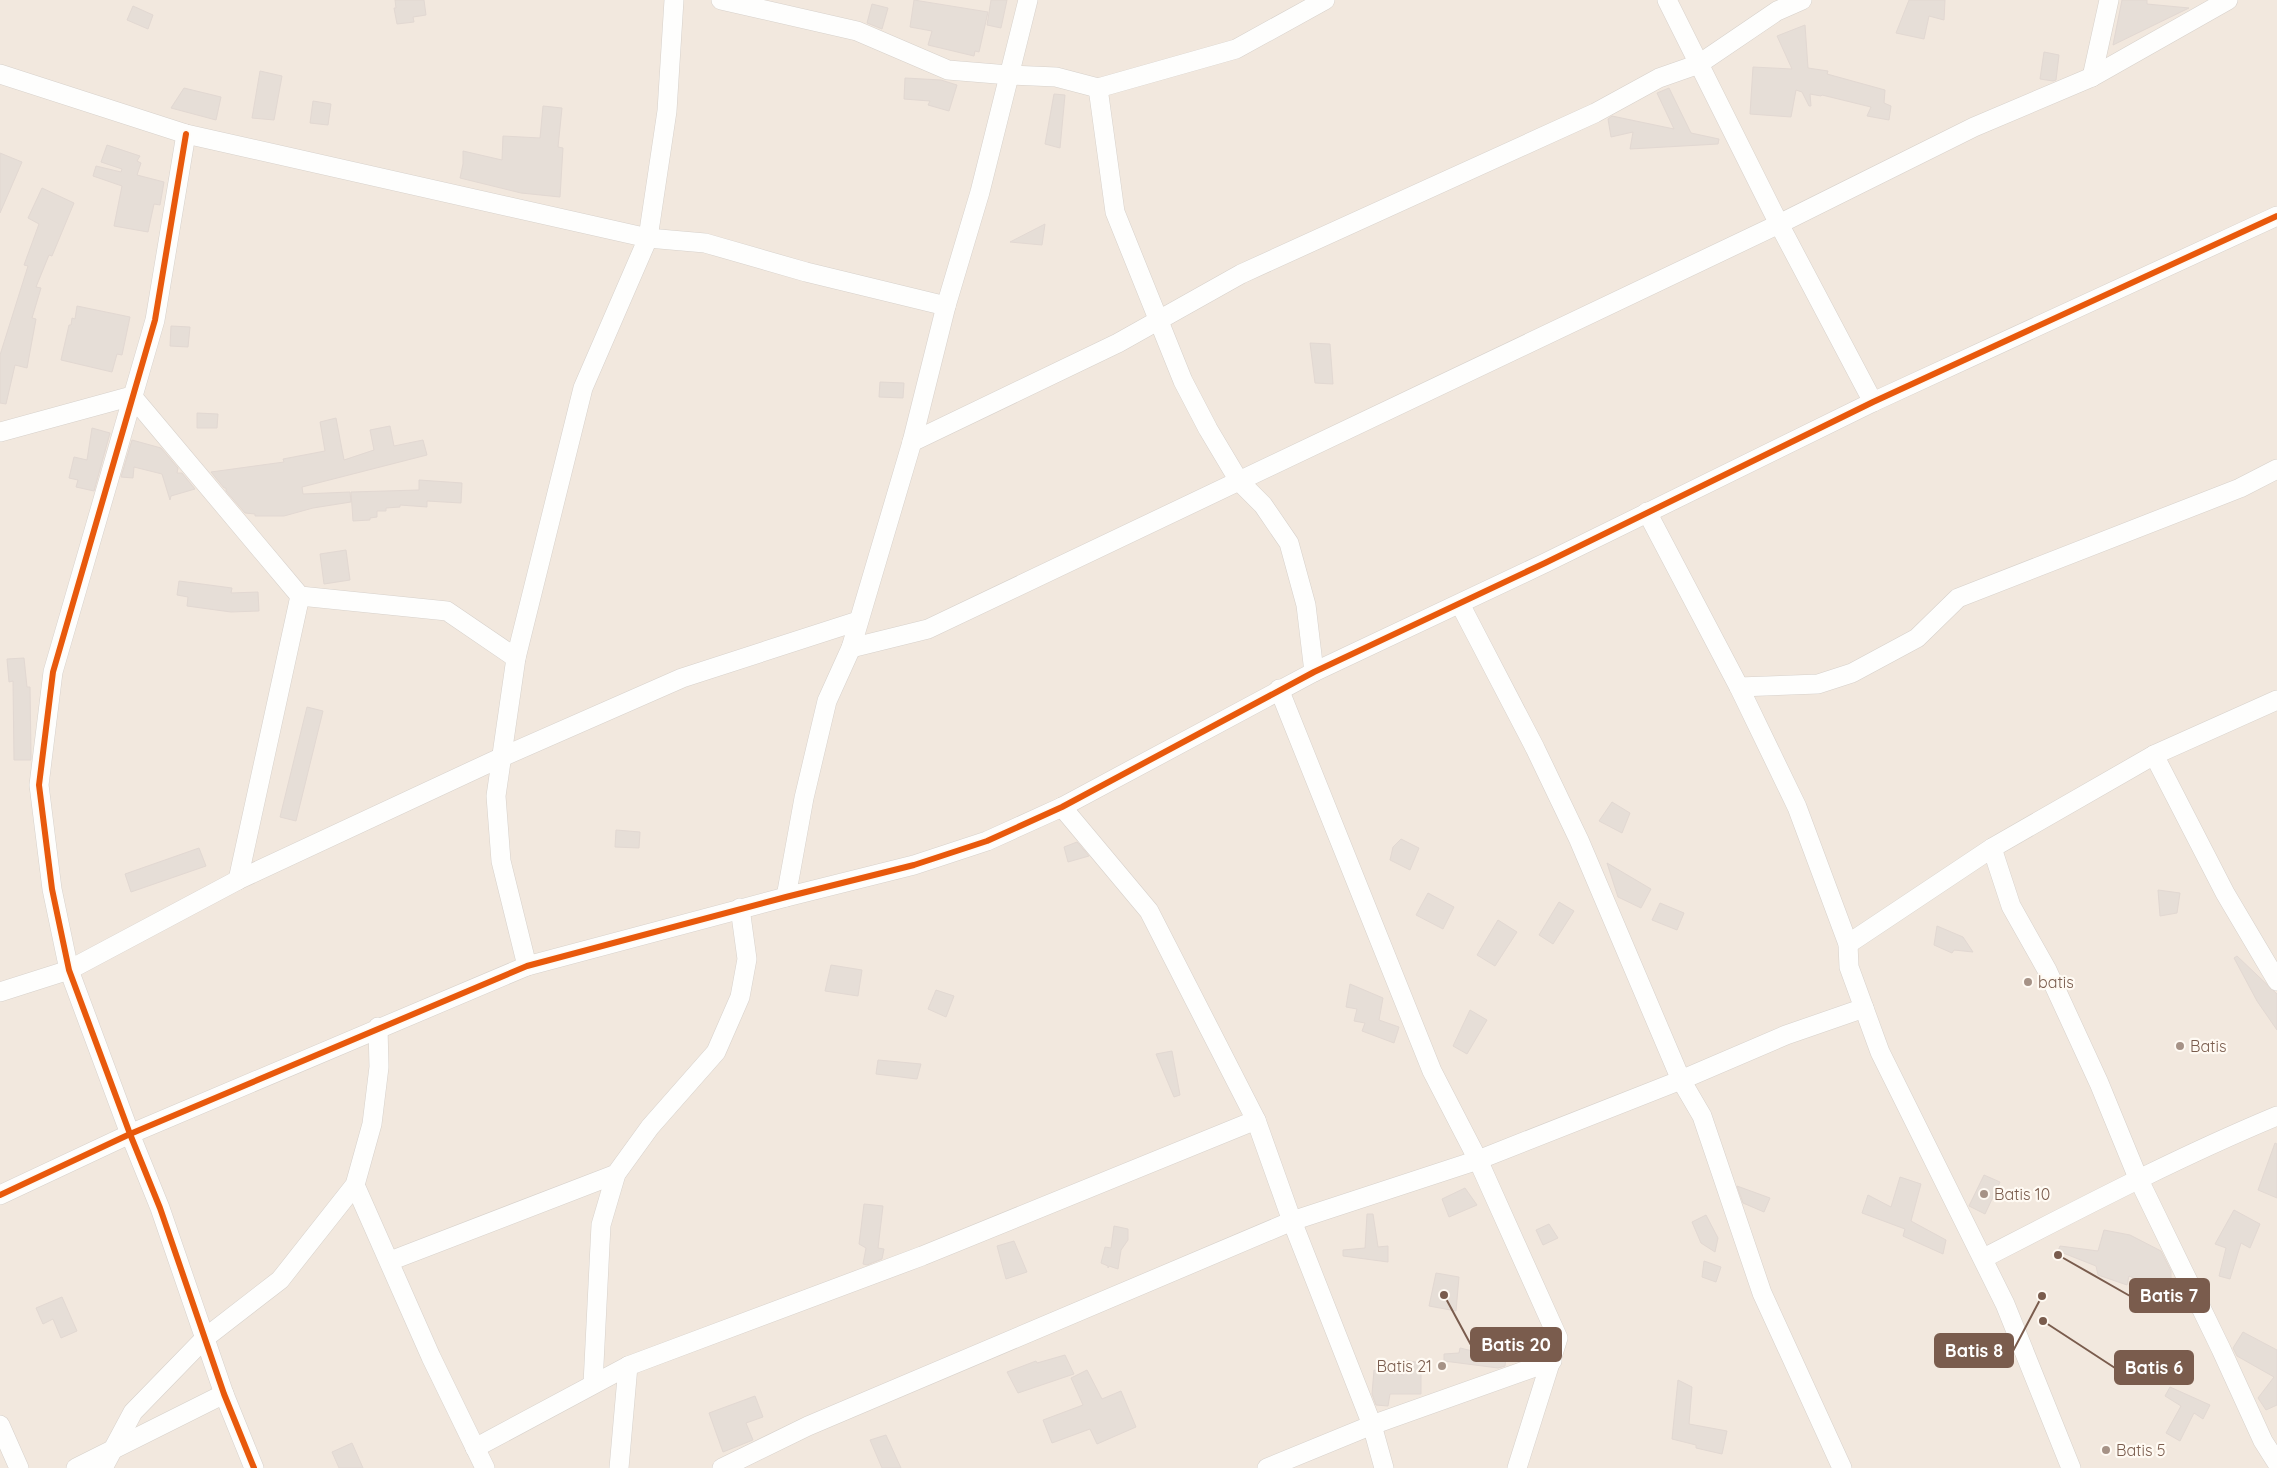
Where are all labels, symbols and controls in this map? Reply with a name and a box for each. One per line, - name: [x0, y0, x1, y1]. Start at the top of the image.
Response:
- place label: batis: [2038, 972, 2074, 992]
- marker: batis: [2022, 976, 2034, 988]
- place label: Batis: [2190, 1036, 2226, 1056]
- marker: Batis: [2174, 1040, 2186, 1052]
- place label: Batis 10: [1994, 1184, 2050, 1204]
- marker: Batis 10: [1978, 1188, 1990, 1200]
- callout: Batis 7: [2130, 1279, 2209, 1312]
- text: Batis 7: [2140, 1284, 2198, 1307]
- callout: Batis 20: [1471, 1328, 1561, 1361]
- text: Batis 20: [1481, 1333, 1551, 1356]
- callout: Batis 8: [1935, 1334, 2013, 1367]
- text: Batis 8: [1945, 1339, 2003, 1362]
- callout: Batis 6: [2115, 1351, 2193, 1384]
- place label: Batis 21: [1376, 1356, 1432, 1376]
- text: Batis 6: [2125, 1356, 2183, 1379]
- marker: Batis 21: [1436, 1360, 1448, 1372]
- place label: Batis 5: [2116, 1440, 2166, 1460]
- marker: Batis 5: [2100, 1444, 2112, 1456]

